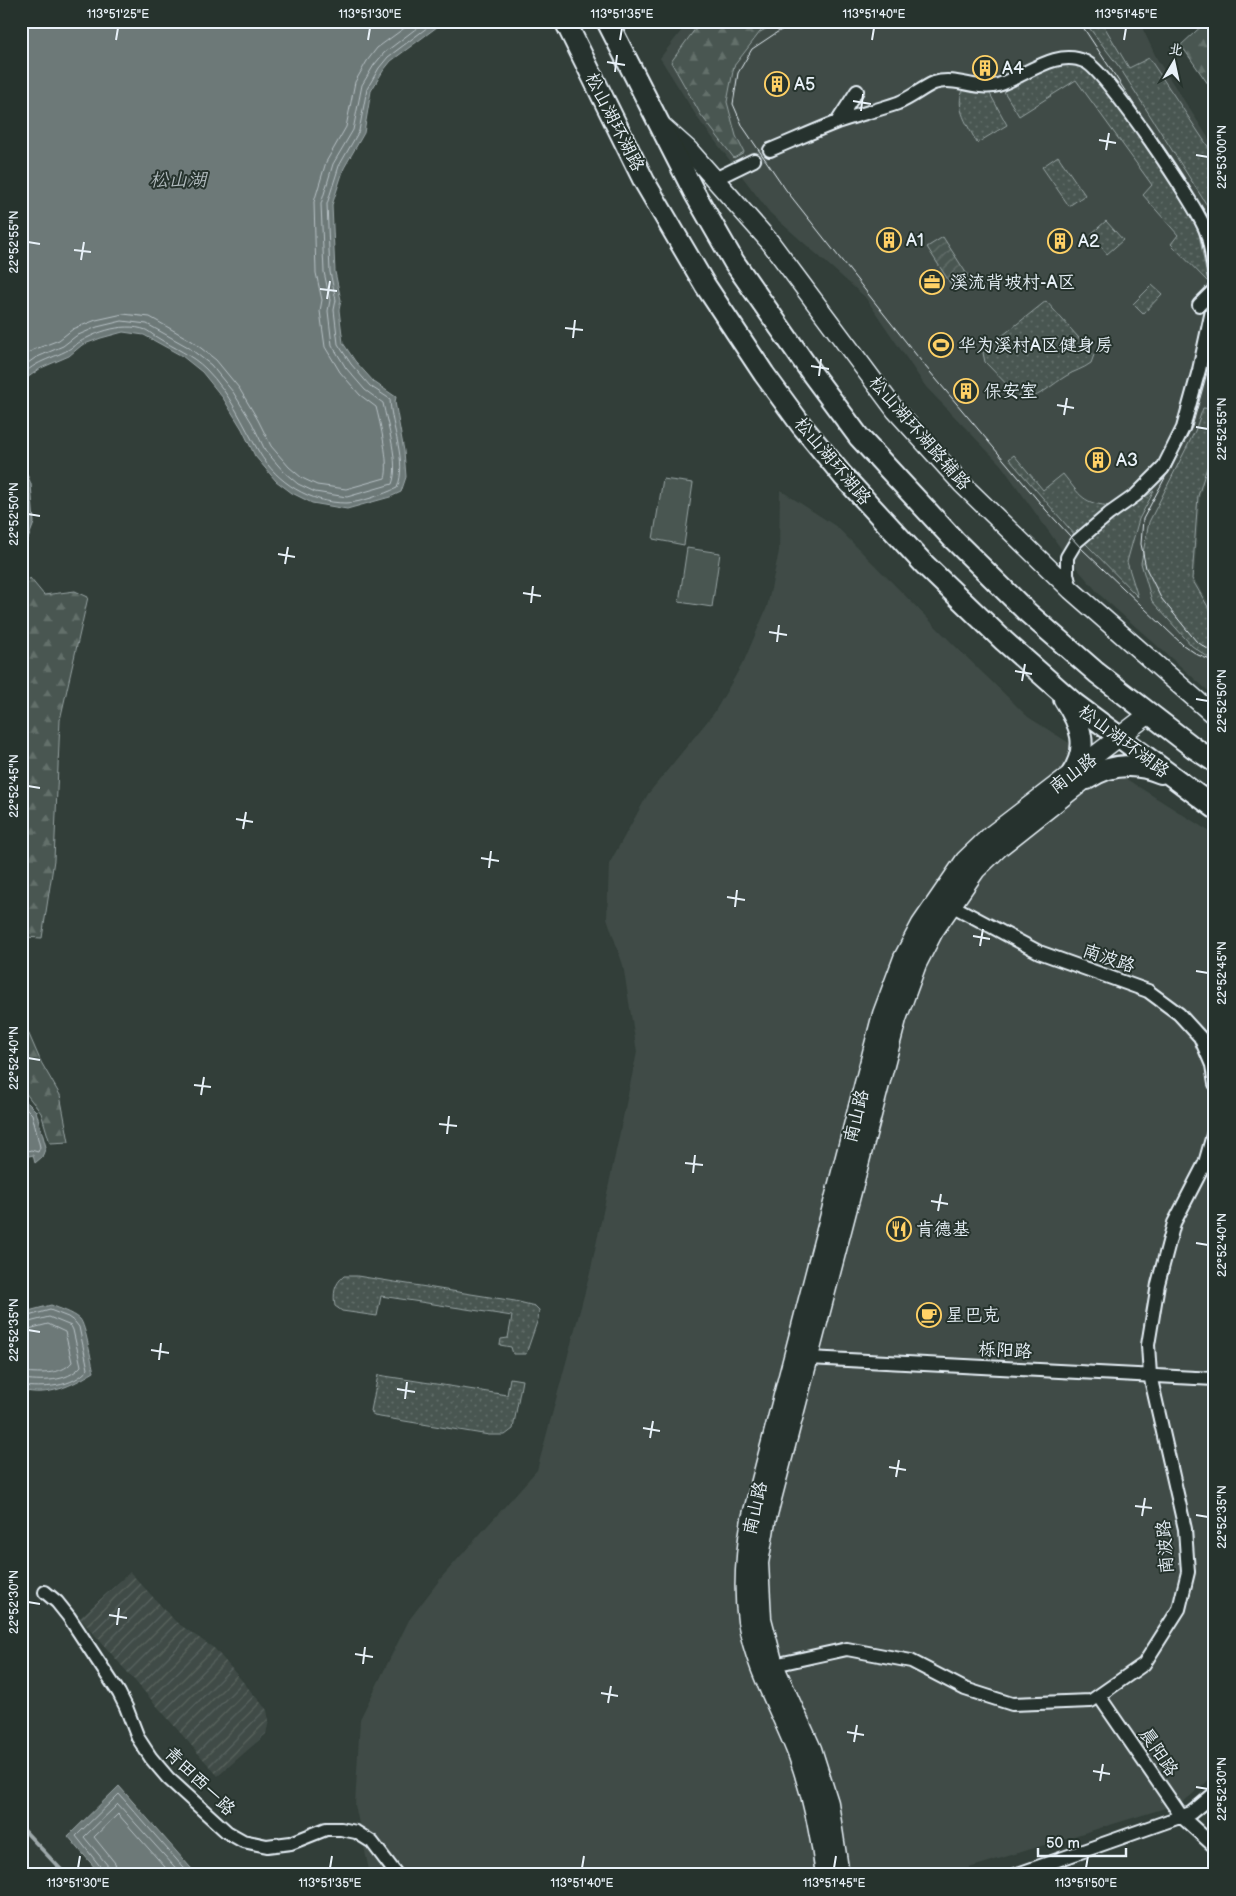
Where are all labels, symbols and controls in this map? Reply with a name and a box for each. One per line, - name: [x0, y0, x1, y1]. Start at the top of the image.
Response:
- text: 113°51'25"E: [87, 7, 149, 22]
- text: 113°51'30"E: [339, 7, 402, 22]
- text: 113°51'35"E: [591, 7, 653, 22]
- text: 113°51'40"E: [843, 7, 906, 22]
- text: 113°51'45"E: [1095, 7, 1157, 22]
- north arrow: [1148, 38, 1198, 88]
- text: 北: [1168, 40, 1184, 59]
- building icon: A4: [972, 55, 998, 81]
- place label: A4: [1002, 58, 1024, 79]
- street label: 松山湖环湖路: [581, 69, 648, 175]
- building icon: A5: [764, 71, 790, 97]
- place label: A5: [794, 74, 815, 95]
- text: 22°53'00"N: [1215, 125, 1230, 189]
- water label: 松山湖: [149, 169, 208, 192]
- text: 22°52'55"N: [7, 210, 22, 274]
- building icon: A1: [876, 227, 902, 253]
- building icon: A2: [1047, 228, 1073, 254]
- place label: A1: [906, 230, 924, 251]
- place label: A2: [1078, 231, 1100, 252]
- office icon: 溪流背坡村-A区: [919, 269, 945, 295]
- place label: 溪流背坡村-A区: [950, 272, 1076, 293]
- sports icon: 华为溪村A区健身房: [928, 332, 954, 358]
- place label: 华为溪村A区健身房: [958, 335, 1113, 356]
- street label: 松山湖环湖路辅路: [864, 372, 975, 495]
- building icon: 保安室: [953, 378, 979, 404]
- place label: 保安室: [984, 381, 1038, 402]
- text: 22°52'55"N: [1215, 397, 1230, 461]
- street label: 松山湖环湖路: [790, 413, 875, 509]
- building icon: A3: [1085, 447, 1111, 473]
- place label: A3: [1116, 450, 1138, 471]
- text: 22°52'50"N: [7, 482, 22, 546]
- text: 22°52'50"N: [1215, 669, 1230, 733]
- street label: 松山湖环湖路: [1074, 701, 1173, 782]
- street label: 南山路: [1045, 749, 1101, 798]
- text: 22°52'45"N: [7, 754, 22, 818]
- street label: 南波路: [1080, 940, 1138, 977]
- text: 22°52'45"N: [1215, 941, 1230, 1005]
- text: 22°52'40"N: [7, 1026, 22, 1090]
- street label: 南山路: [840, 1087, 873, 1145]
- text: 22°52'40"N: [1215, 1213, 1230, 1277]
- restaurant icon: 肯德基: [886, 1216, 912, 1242]
- place label: 肯德基: [916, 1219, 970, 1240]
- text: 22°52'35"N: [7, 1298, 22, 1362]
- cafe icon: 星巴克: [916, 1302, 942, 1328]
- place label: 星巴克: [946, 1305, 1000, 1326]
- street label: 栎阳路: [977, 1339, 1032, 1362]
- street label: 南山路: [739, 1479, 772, 1537]
- text: 22°52'35"N: [1215, 1485, 1230, 1549]
- street label: 南波路: [1153, 1519, 1178, 1575]
- text: 22°52'30"N: [7, 1570, 22, 1634]
- street label: 晨阳路: [1135, 1724, 1182, 1781]
- street label: 青田西一路: [160, 1743, 239, 1820]
- text: 22°52'30"N: [1215, 1757, 1230, 1821]
- scale bar: [1038, 1826, 1126, 1858]
- text: 50 m: [1046, 1834, 1080, 1853]
- text: 113°51'30"E: [47, 1876, 110, 1891]
- text: 113°51'35"E: [299, 1876, 361, 1891]
- text: 113°51'40"E: [551, 1876, 614, 1891]
- text: 113°51'45"E: [803, 1876, 865, 1891]
- text: 113°51'50"E: [1055, 1876, 1117, 1891]

